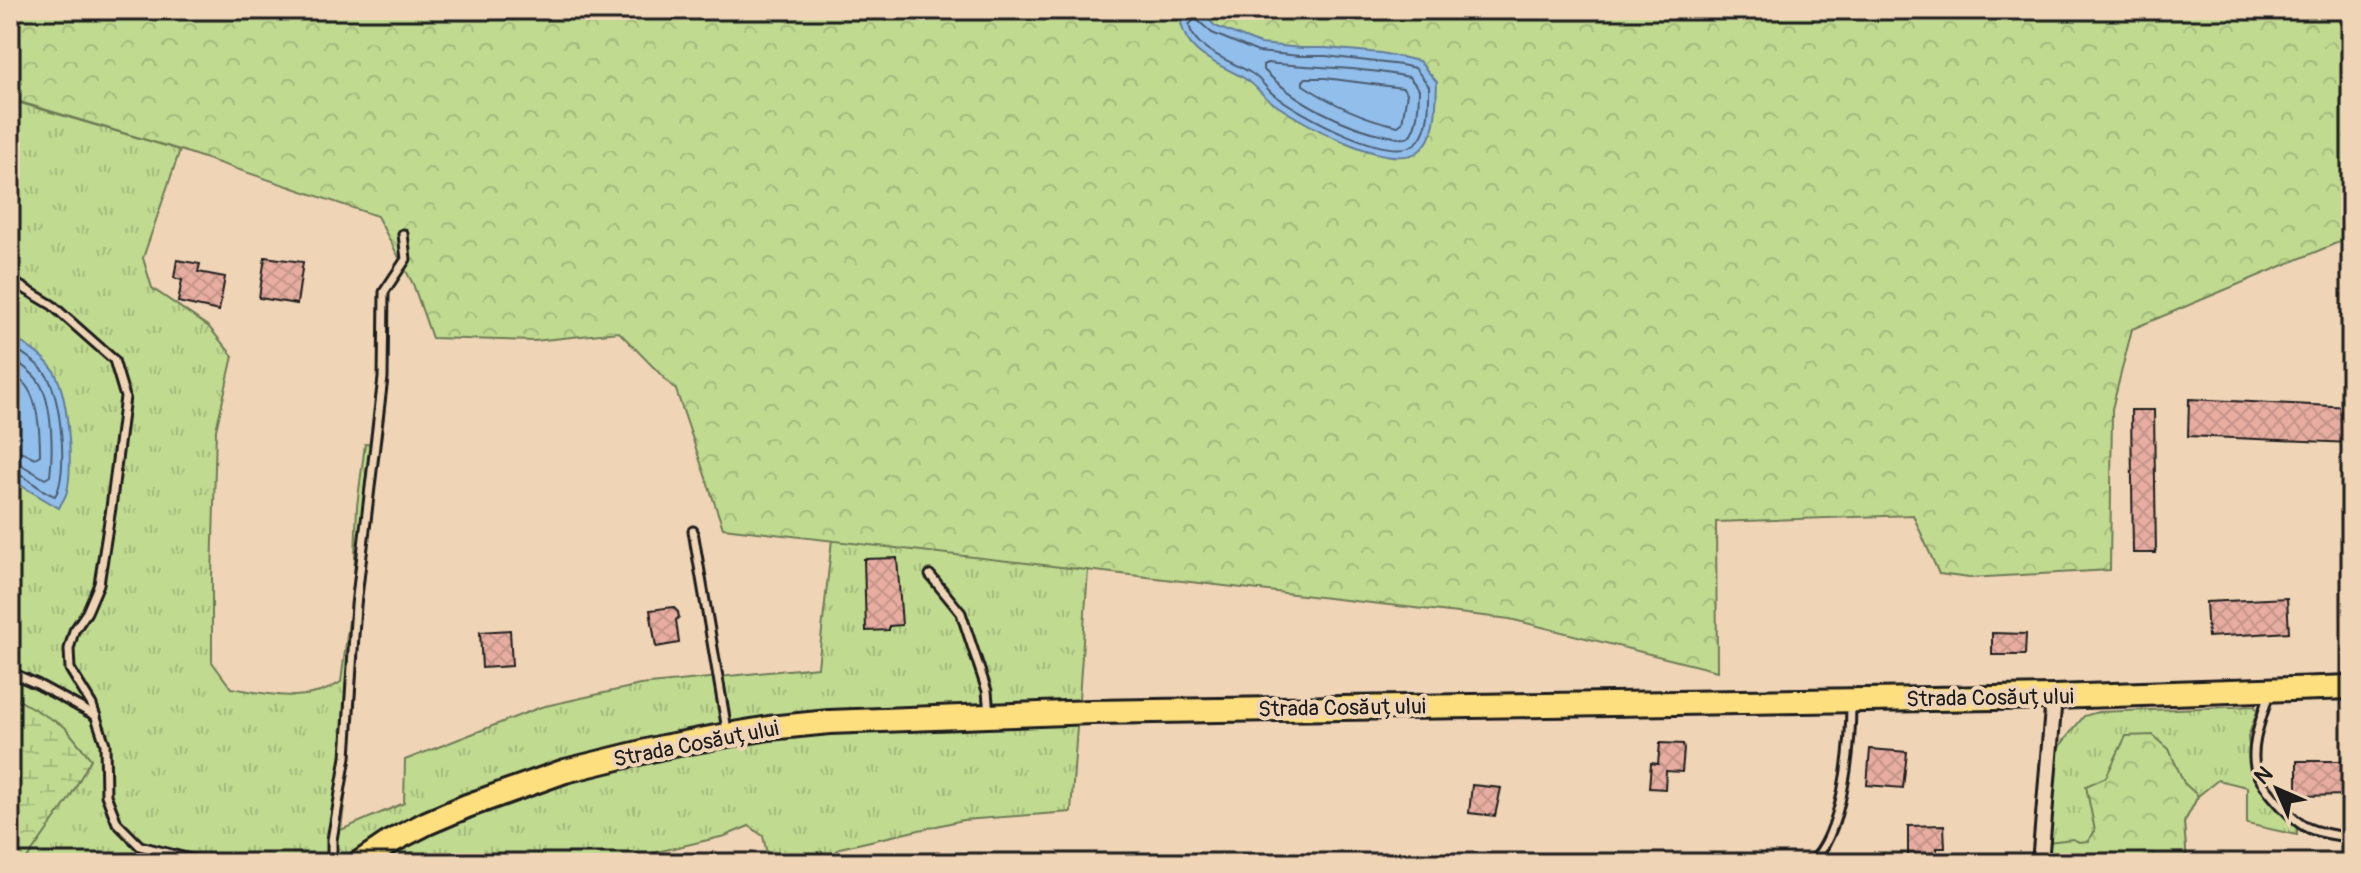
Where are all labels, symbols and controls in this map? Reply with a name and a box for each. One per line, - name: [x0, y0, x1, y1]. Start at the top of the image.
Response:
- street label: Strada Cosăuțului: [1906, 683, 2074, 713]
- street label: Strada Cosăuțului: [1258, 693, 1426, 723]
- street label: Strada Cosăuțului: [611, 714, 781, 774]
- north arrow: [2237, 749, 2317, 829]
- text: N: [2248, 760, 2279, 791]

